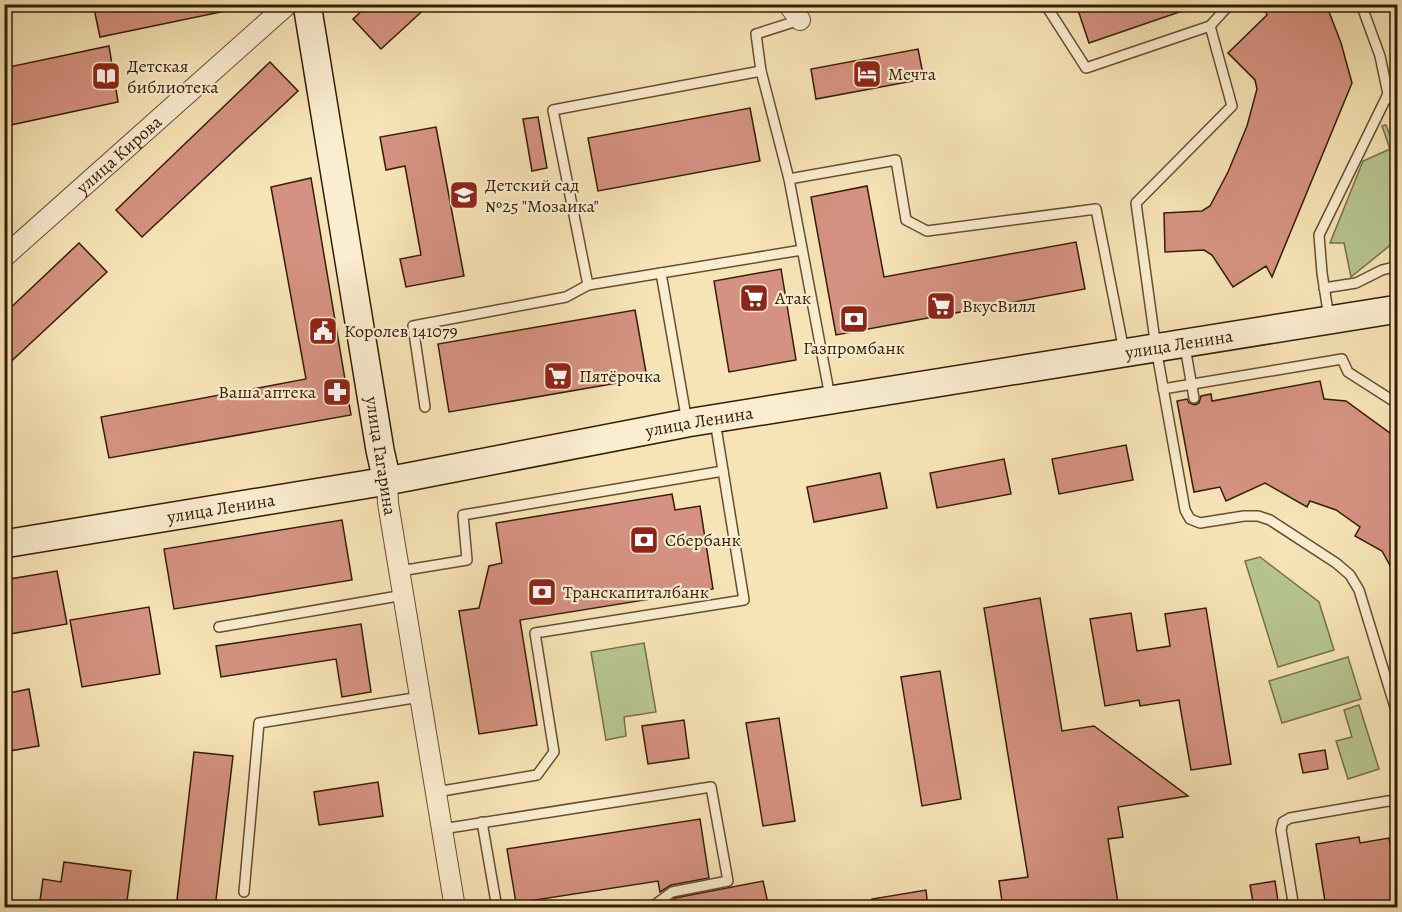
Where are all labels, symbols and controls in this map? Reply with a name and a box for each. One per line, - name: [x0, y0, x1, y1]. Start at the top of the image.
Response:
- place label: Детская библиотека: [127, 54, 219, 99]
- hotel icon: Мечта: [851, 58, 883, 90]
- library icon: Детская библиотека: [90, 60, 122, 92]
- place label: Мечта: [888, 62, 937, 86]
- street label: улица Кирова: [70, 110, 167, 200]
- place label: Детский сад №25 "Мозаика": [485, 173, 599, 218]
- school or university icon: Детский сад №25 "Мозаика": [448, 179, 480, 211]
- supermarket icon: Атак: [738, 282, 770, 314]
- place label: Атак: [774, 286, 811, 310]
- supermarket icon: ВкусВилл: [925, 290, 957, 322]
- place label: ВкусВилл: [962, 294, 1036, 318]
- bank icon: Газпромбанк: [838, 303, 870, 335]
- public building icon: Королев 141079: [307, 315, 339, 347]
- place label: Королев 141079: [344, 319, 458, 343]
- street label: улица Ленина: [1122, 324, 1235, 365]
- place label: Газпромбанк: [803, 336, 905, 360]
- supermarket icon: Пятёрочка: [542, 360, 574, 392]
- place label: Пятёрочка: [579, 364, 662, 388]
- pharmacy icon: Ваша аптека: [321, 376, 353, 408]
- place label: Ваша аптека: [218, 380, 317, 404]
- street label: улица Гагарина: [360, 394, 402, 518]
- street label: улица Ленина: [642, 400, 756, 443]
- street label: улица Ленина: [164, 487, 277, 529]
- bank icon: Сбербанк: [628, 524, 660, 556]
- place label: Сбербанк: [665, 528, 741, 552]
- bank icon: Транскапиталбанк: [526, 576, 558, 608]
- place label: Транскапиталбанк: [563, 580, 709, 604]

